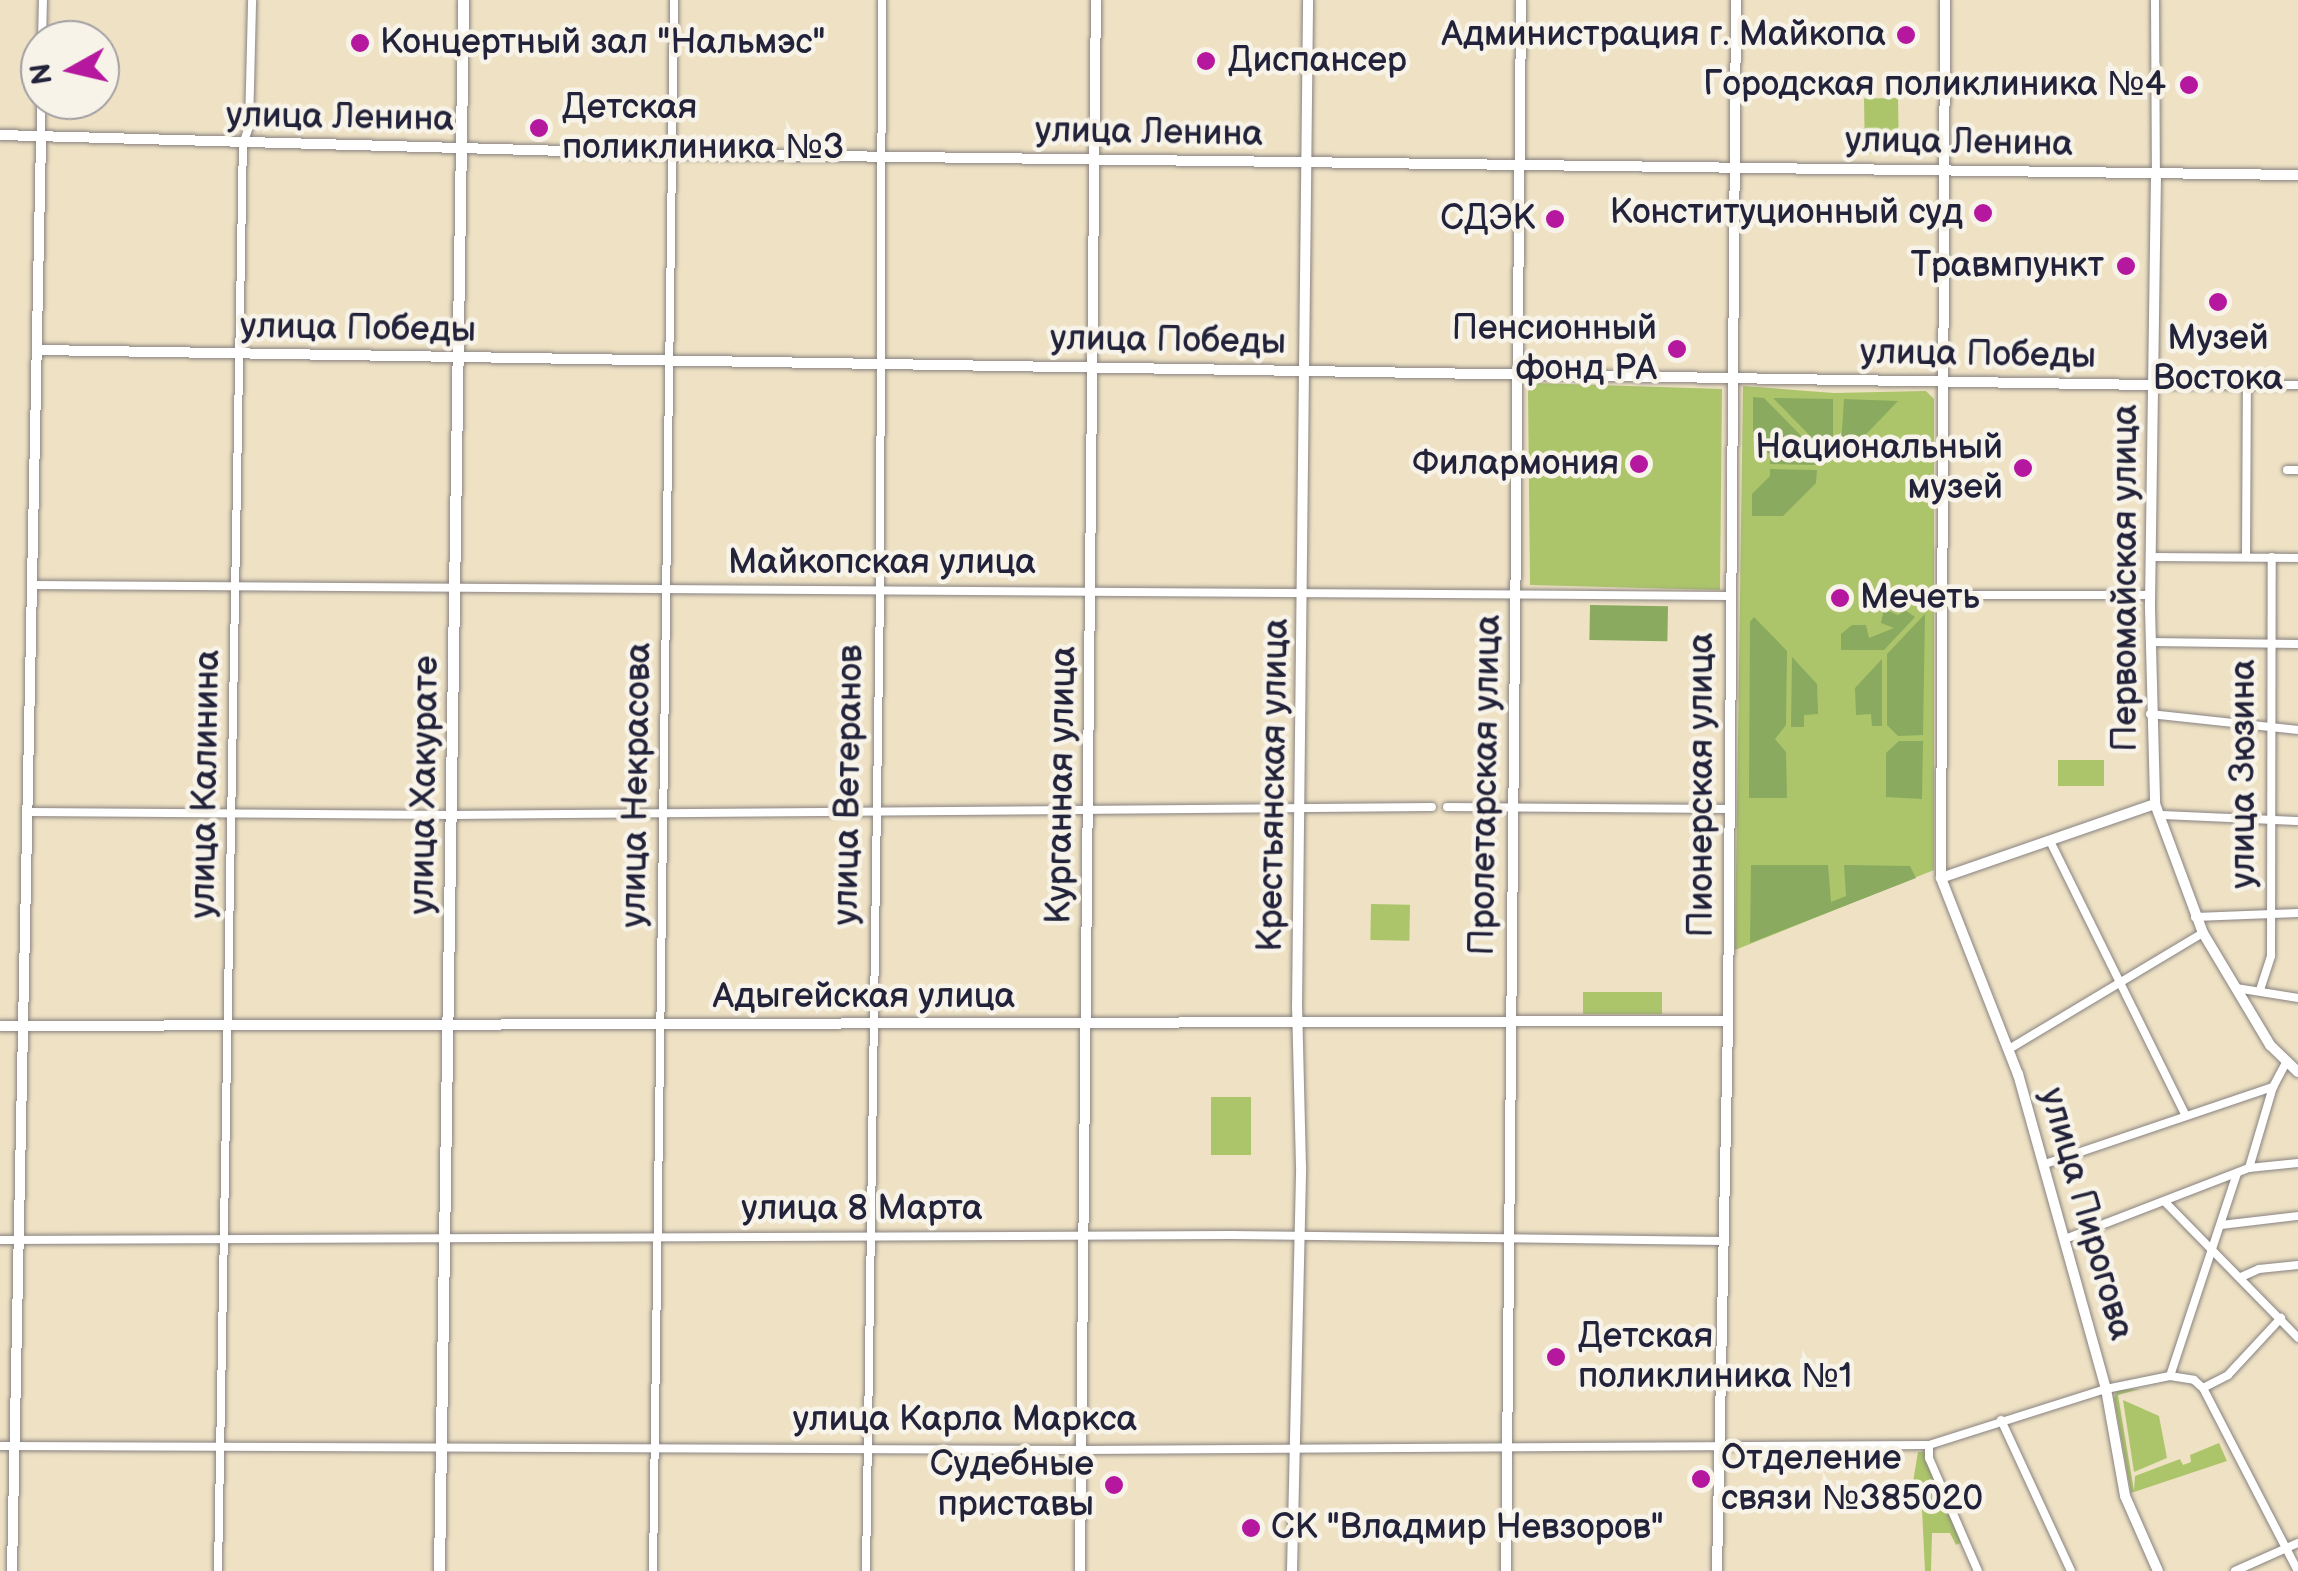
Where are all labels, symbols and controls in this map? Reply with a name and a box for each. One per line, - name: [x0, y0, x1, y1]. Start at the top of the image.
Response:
- place label: Администрация г. Майкопа: [1442, 14, 1886, 56]
- north arrow: [20, 20, 120, 120]
- place label: Концертный зал "Нальмэс": [380, 22, 826, 64]
- marker: Администрация г. Майкопа: [1895, 24, 1917, 46]
- marker: Концертный зал "Нальмэс": [349, 32, 371, 54]
- place label: Диспансер: [1228, 40, 1407, 82]
- marker: Диспансер: [1193, 48, 1219, 74]
- text: N: [24, 61, 60, 87]
- place label: Городская поликлиника №4: [1703, 64, 2166, 106]
- marker: Городская поликлиника №4: [2176, 72, 2202, 98]
- place label: Детская поликлиника №3: [562, 87, 844, 169]
- street label: улица Ленина: [226, 95, 454, 141]
- street label: улица Ленина: [1035, 110, 1263, 156]
- marker: Детская поликлиника №3: [526, 115, 552, 141]
- street label: улица Ленина: [1845, 120, 2073, 166]
- place label: Конституционный суд: [1610, 192, 1963, 234]
- place label: СДЭК: [1440, 198, 1535, 240]
- marker: Конституционный суд: [1972, 202, 1994, 224]
- marker: СДЭК: [1544, 208, 1566, 230]
- place label: Травмпункт: [1911, 245, 2104, 287]
- marker: Травмпункт: [2113, 253, 2139, 279]
- marker: Музей Востока: [2207, 291, 2229, 313]
- street label: улица Победы: [240, 306, 476, 352]
- place label: Пенсионный фонд РА: [1452, 308, 1657, 390]
- street label: улица Победы: [1050, 318, 1286, 364]
- place label: Музей Востока: [2153, 318, 2283, 400]
- street label: улица Победы: [1860, 332, 2096, 378]
- marker: Пенсионный фонд РА: [1666, 338, 1688, 360]
- street label: Первомайская улица: [2105, 404, 2147, 752]
- place label: Национальный музей: [1755, 427, 2003, 509]
- place label: Филармония: [1412, 443, 1619, 485]
- marker: Филармония: [1628, 453, 1650, 475]
- marker: Национальный музей: [2012, 457, 2034, 479]
- street label: Майкопская улица: [728, 542, 1036, 584]
- place label: Мечеть: [1860, 577, 1980, 619]
- marker: Мечеть: [1829, 587, 1851, 609]
- street label: Пролетарская улица: [1462, 614, 1510, 956]
- street label: Крестьянская улица: [1250, 618, 1298, 952]
- street label: Пионерская улица: [1681, 633, 1723, 937]
- street label: улица Некрасова: [614, 642, 660, 928]
- street label: улица Ветеранов: [826, 644, 872, 926]
- street label: Курганная улица: [1039, 646, 1085, 924]
- street label: улица Калинина: [183, 649, 229, 919]
- street label: улица Хакурате: [402, 655, 448, 915]
- street label: улица Зюзина: [2223, 659, 2265, 889]
- street label: Адыгейская улица: [713, 976, 1015, 1018]
- street label: улица Пирогова: [2030, 1083, 2142, 1345]
- street label: улица 8 Марта: [741, 1188, 983, 1230]
- place label: Детская поликлиника №1: [1578, 1316, 1852, 1398]
- marker: Детская поликлиника №1: [1543, 1344, 1569, 1370]
- street label: улица Карла Маркса: [793, 1399, 1137, 1441]
- place label: Отделение связи №385020: [1721, 1438, 1983, 1520]
- place label: Судебные приставы: [930, 1444, 1094, 1526]
- marker: Отделение связи №385020: [1690, 1468, 1712, 1490]
- marker: Судебные приставы: [1103, 1474, 1125, 1496]
- place label: СК "Владмир Невзоров": [1271, 1507, 1664, 1549]
- marker: СК "Владмир Невзоров": [1240, 1517, 1262, 1539]

